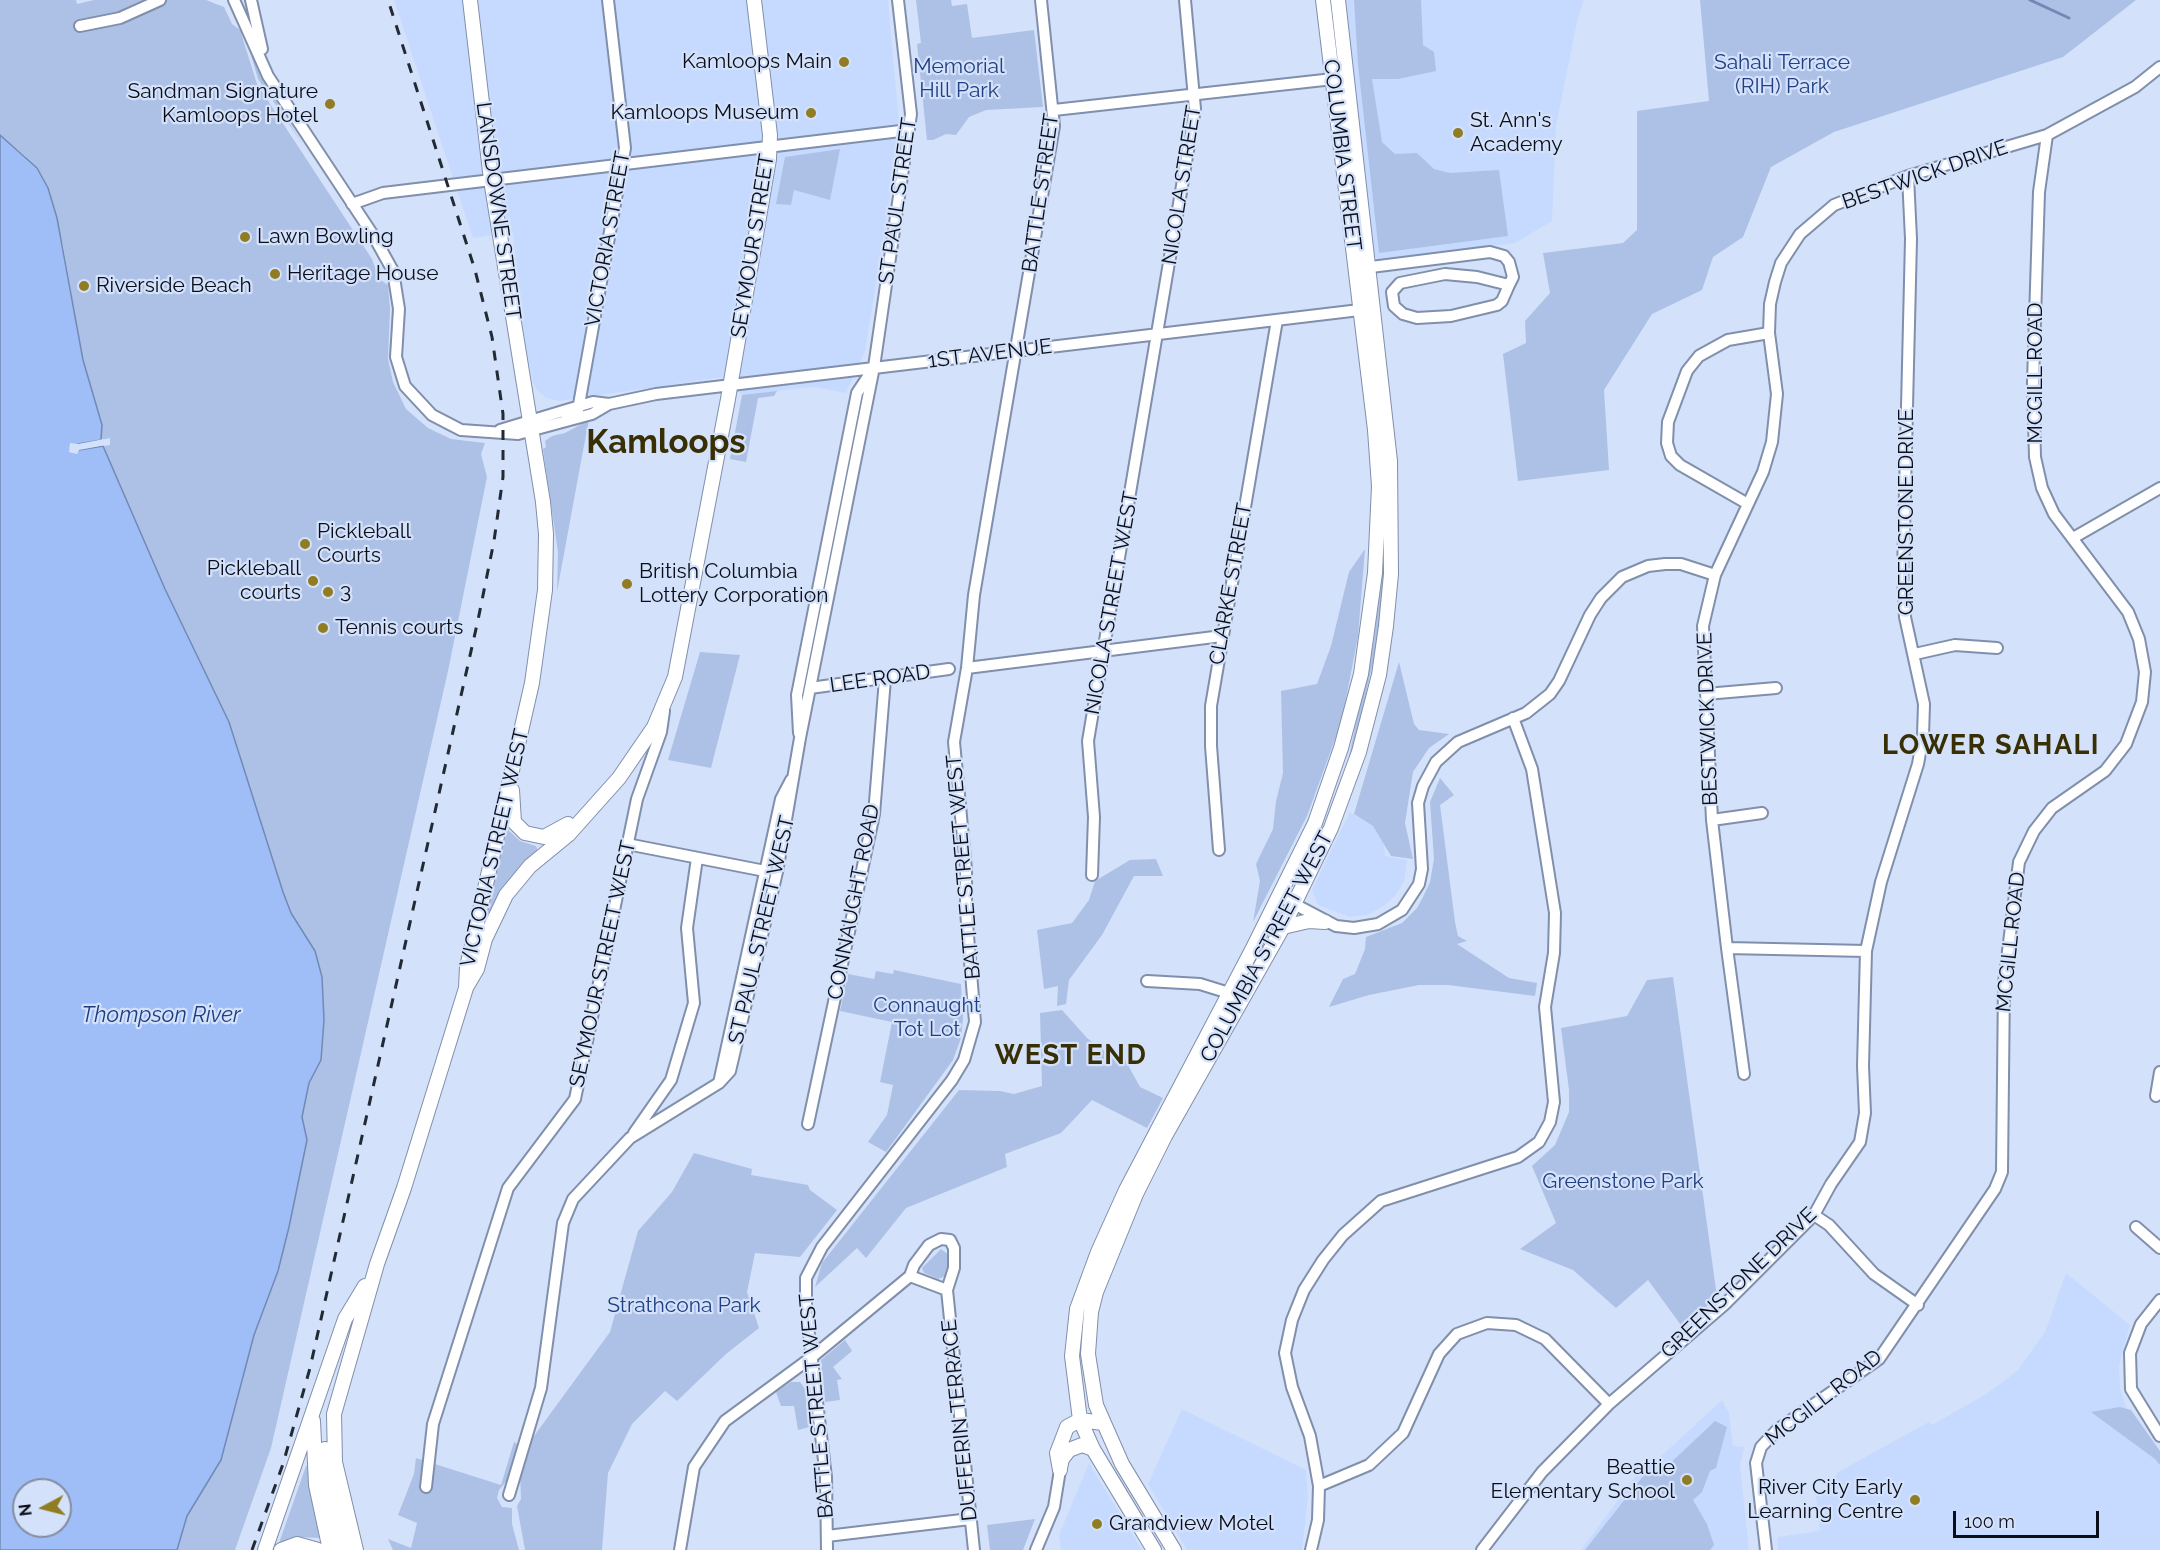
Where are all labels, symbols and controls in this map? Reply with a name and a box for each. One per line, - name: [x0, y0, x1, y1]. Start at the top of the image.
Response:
- place label: Kamloops Main: [682, 49, 832, 75]
- park label: Sahali Terrace (RIH) Park: [1714, 50, 1850, 100]
- park label: Memorial Hill Park: [913, 54, 1005, 104]
- marker: Kamloops Main: [837, 55, 851, 69]
- street label: COLUMBIA STREET: [1318, 58, 1366, 252]
- place label: Sandman Signature Kamloops Hotel: [127, 79, 318, 129]
- marker: Sandman Signature Kamloops Hotel: [323, 97, 337, 111]
- place label: Kamloops Museum: [610, 100, 799, 126]
- street label: LANSDOWNE STREET: [470, 101, 526, 321]
- street label: NICOLA STREET: [1157, 104, 1207, 266]
- marker: Kamloops Museum: [804, 106, 818, 120]
- place label: St. Ann's Academy: [1470, 108, 1563, 158]
- street label: BATTLE STREET: [1017, 112, 1065, 274]
- street label: ST PAUL STREET: [874, 116, 922, 286]
- marker: St. Ann's Academy: [1451, 126, 1465, 140]
- street label: BESTWICK DRIVE: [1839, 135, 2011, 215]
- street label: VICTORIA STREET: [580, 149, 636, 329]
- street label: SEYMOUR STREET: [726, 152, 780, 340]
- place label: Lawn Bowling: [257, 224, 394, 250]
- marker: Lawn Bowling: [238, 230, 252, 244]
- place label: Heritage House: [287, 261, 438, 287]
- marker: Heritage House: [268, 267, 282, 281]
- place label: Riverside Beach: [96, 273, 252, 299]
- marker: Riverside Beach: [77, 279, 91, 293]
- street label: MCGILL ROAD: [2023, 303, 2049, 443]
- street label: 1ST AVENUE: [927, 334, 1053, 374]
- street label: GREENSTONE DRIVE: [1894, 409, 1920, 615]
- district label: Kamloops: [586, 423, 746, 463]
- street label: NICOLA STREET WEST: [1080, 489, 1144, 717]
- street label: CLARKE STREET: [1204, 501, 1258, 667]
- place label: Pickleball Courts: [317, 519, 411, 569]
- marker: Pickleball Courts: [298, 537, 312, 551]
- place label: Pickleball courts: [207, 556, 301, 606]
- place label: British Columbia Lottery Corporation: [639, 559, 828, 609]
- marker: Pickleball courts: [306, 574, 320, 588]
- marker: British Columbia Lottery Corporation: [620, 577, 634, 591]
- place label: 3: [340, 579, 351, 605]
- marker: 3: [321, 585, 335, 599]
- place label: Tennis courts: [335, 615, 463, 641]
- marker: Tennis courts: [316, 621, 330, 635]
- street label: BESTWICK DRIVE: [1692, 632, 1724, 806]
- street label: LEE ROAD: [828, 659, 932, 699]
- street label: VICTORIA STREET WEST: [455, 727, 535, 969]
- district label: LOWER SAHALI: [1882, 730, 2100, 762]
- street label: BATTLE STREET WEST: [942, 754, 986, 980]
- street label: CONNAUGHT ROAD: [823, 802, 885, 1002]
- street label: ST PAUL STREET WEST: [724, 814, 800, 1046]
- street label: COLUMBIA STREET WEST: [1195, 827, 1339, 1067]
- street label: SEYMOUR STREET WEST: [565, 838, 641, 1090]
- street label: MCGILL ROAD: [1991, 871, 2031, 1013]
- park label: Connaught Tot Lot: [873, 993, 981, 1043]
- water label: Thompson River: [81, 1002, 241, 1028]
- district label: WEST END: [995, 1040, 1147, 1072]
- park label: Greenstone Park: [1542, 1169, 1704, 1195]
- street label: GREENSTONE DRIVE: [1656, 1202, 1822, 1364]
- park label: Strathcona Park: [607, 1293, 761, 1319]
- street label: BATTLE STREET WEST: [795, 1293, 839, 1519]
- street label: DUFFERIN TERRACE: [937, 1318, 983, 1522]
- street label: MCGILL ROAD: [1761, 1345, 1887, 1451]
- place label: Beattie Elementary School: [1491, 1455, 1675, 1505]
- marker: Beattie Elementary School: [1680, 1473, 1694, 1487]
- place label: River City Early Learning Centre: [1747, 1475, 1903, 1525]
- north arrow: [12, 1478, 72, 1538]
- marker: River City Early Learning Centre: [1908, 1493, 1922, 1507]
- scale bar: [1956, 1499, 2102, 1537]
- text: N: [15, 1503, 36, 1517]
- place label: Grandview Motel: [1109, 1511, 1274, 1537]
- text: 100 m: [1964, 1511, 2015, 1532]
- marker: Grandview Motel: [1090, 1517, 1104, 1531]

